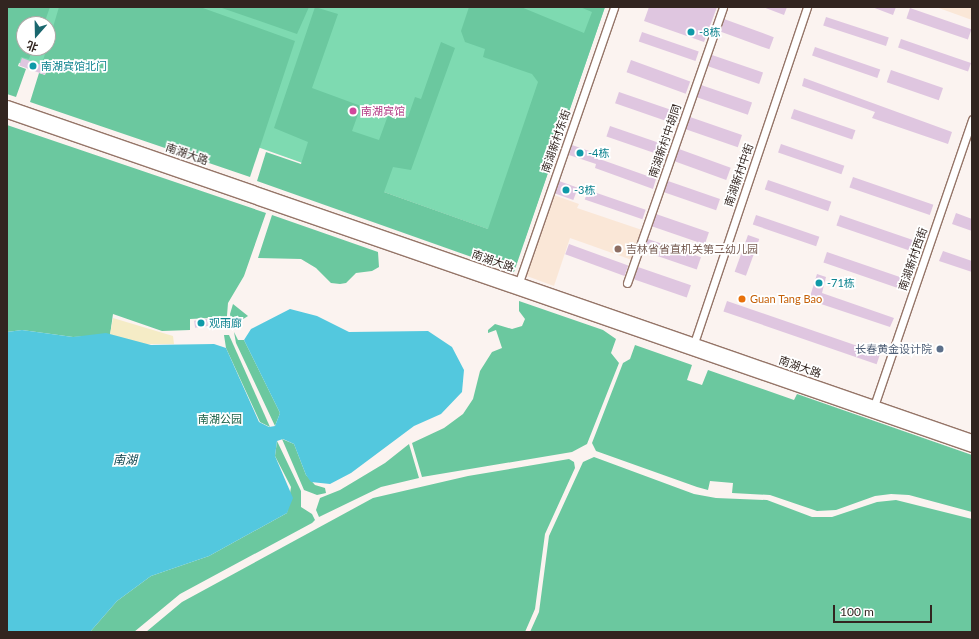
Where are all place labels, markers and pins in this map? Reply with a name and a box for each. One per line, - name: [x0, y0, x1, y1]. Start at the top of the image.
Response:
- place label: -8栋: [699, 25, 720, 39]
- marker: -8栋: [686, 27, 696, 37]
- place label: 南湖宾馆北门: [41, 59, 107, 73]
- marker: 南湖宾馆北门: [28, 61, 38, 71]
- place label: 南湖宾馆: [361, 104, 405, 118]
- marker: 南湖宾馆: [348, 106, 358, 116]
- place label: -4栋: [588, 146, 609, 160]
- marker: -4栋: [575, 148, 585, 158]
- place label: -3栋: [574, 183, 595, 197]
- marker: -3栋: [561, 185, 571, 195]
- place label: 吉林省省直机关第二幼儿园: [626, 242, 758, 256]
- marker: 吉林省省直机关第二幼儿园: [613, 244, 623, 254]
- place label: -71栋: [827, 276, 855, 290]
- marker: -71栋: [814, 278, 824, 288]
- place label: Guan Tang Bao: [750, 292, 823, 306]
- marker: Guan Tang Bao: [737, 294, 747, 304]
- place label: 观雨廊: [209, 316, 242, 330]
- marker: 观雨廊: [196, 318, 206, 328]
- place label: 长春黄金设计院: [855, 342, 932, 356]
- marker: 长春黄金设计院: [935, 344, 945, 354]

